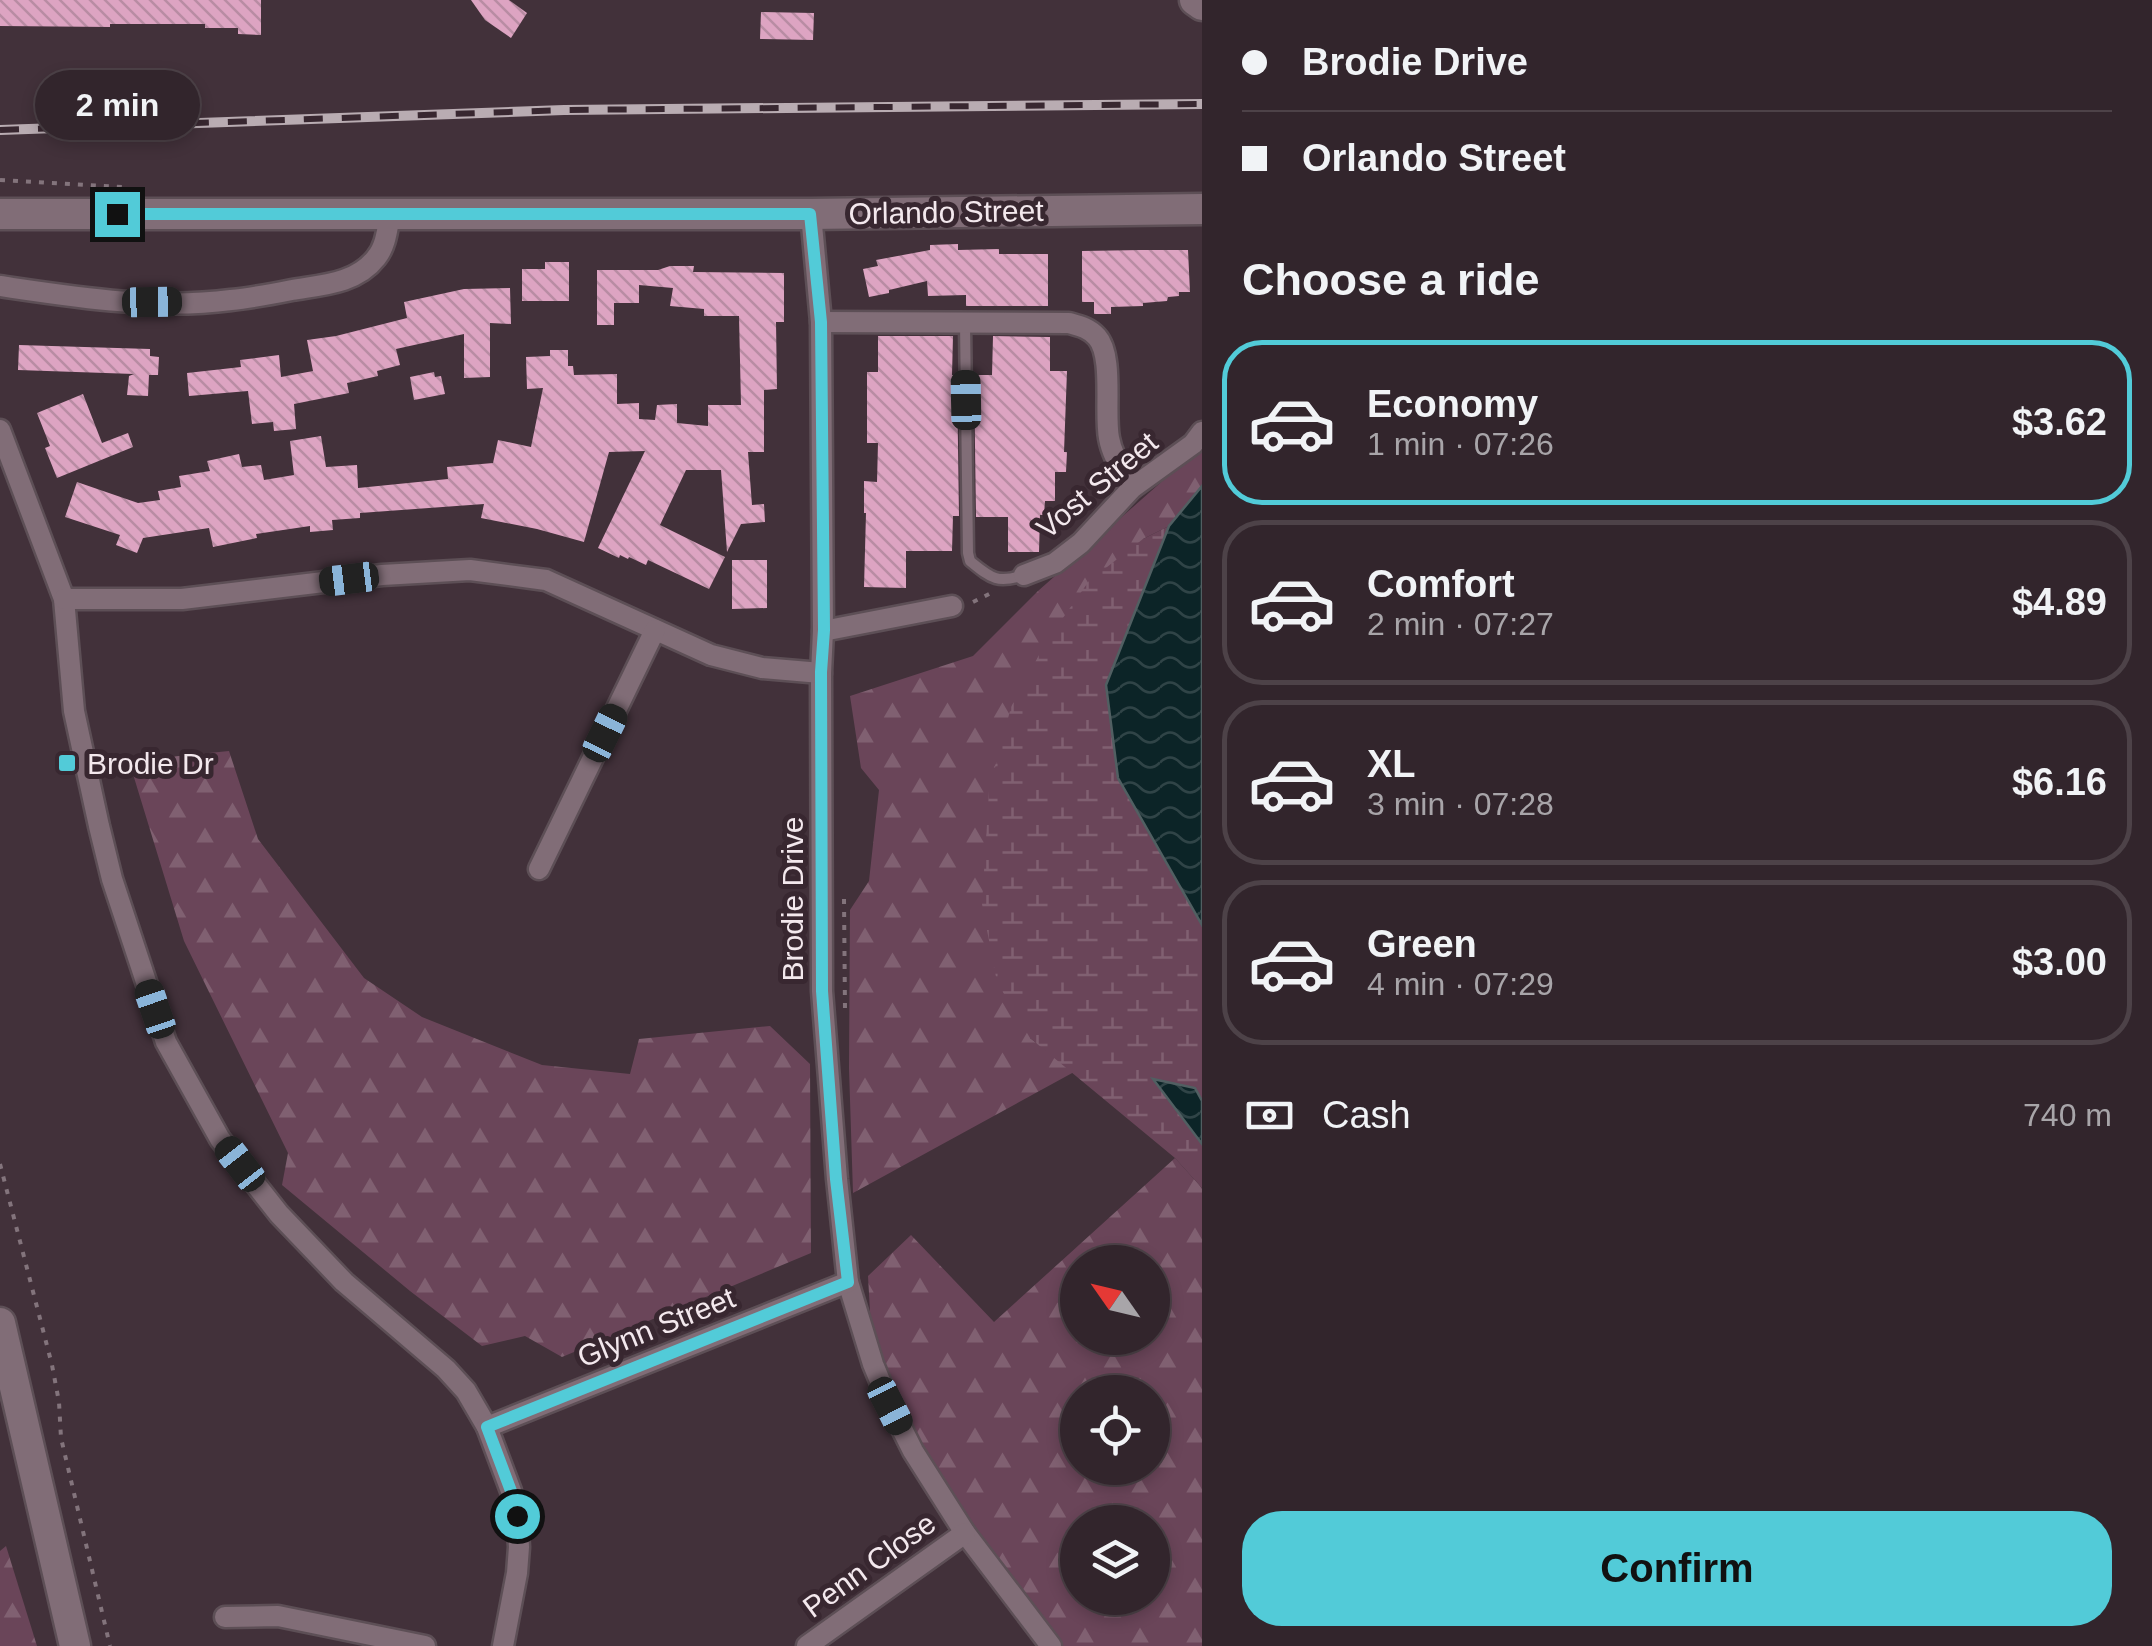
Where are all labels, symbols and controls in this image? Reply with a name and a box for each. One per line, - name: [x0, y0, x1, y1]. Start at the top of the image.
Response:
- text: Brodie Drive: [1302, 41, 1528, 83]
- callout: 2 min: [34, 69, 200, 139]
- text: 2 min: [76, 87, 159, 123]
- text: Orlando Street: [1302, 137, 1566, 179]
- route end: [95, 192, 140, 237]
- street label: Orlando Street: [848, 194, 1044, 230]
- text: Choose a ride: [1242, 254, 1540, 305]
- car: [122, 286, 182, 318]
- car: [950, 370, 982, 430]
- icon: car: [1247, 378, 1337, 468]
- text: Economy: [1367, 383, 1538, 425]
- text: $3.62: [2012, 401, 2107, 443]
- street label: Vost Street: [1030, 425, 1164, 545]
- text: 1 min · 07:26: [1367, 426, 1554, 462]
- icon: car: [1247, 558, 1337, 648]
- car: [317, 560, 381, 598]
- text: Comfort: [1367, 563, 1515, 605]
- text: $4.89: [2012, 581, 2107, 623]
- text: 2 min · 07:27: [1367, 606, 1554, 642]
- car: [578, 699, 632, 767]
- icon: car: [1247, 738, 1337, 828]
- text: XL: [1367, 743, 1416, 785]
- place label: Brodie Dr: [87, 747, 214, 780]
- marker: Brodie Dr: [56, 752, 78, 774]
- text: $6.16: [2012, 761, 2107, 803]
- text: 3 min · 07:28: [1367, 786, 1554, 822]
- street label: Brodie Drive: [776, 816, 809, 982]
- icon: car: [1247, 918, 1337, 1008]
- text: Green: [1367, 923, 1477, 965]
- text: $3.00: [2012, 941, 2107, 983]
- text: 4 min · 07:29: [1367, 966, 1554, 1002]
- car: [131, 976, 179, 1042]
- icon: cash: [1242, 1088, 1297, 1143]
- text: Cash: [1322, 1094, 1411, 1136]
- text: 740 m: [2023, 1097, 2112, 1133]
- car: [210, 1131, 270, 1197]
- north arrow: [1060, 1245, 1170, 1355]
- map controls: [1060, 1245, 1170, 1615]
- street label: Glynn Street: [573, 1280, 740, 1374]
- car: [863, 1372, 917, 1440]
- button: locate: [1060, 1375, 1170, 1485]
- route start: [495, 1494, 540, 1539]
- button: layers: [1060, 1505, 1170, 1615]
- street label: Penn Close: [797, 1506, 941, 1624]
- button: Confirm: [1242, 1511, 2112, 1626]

